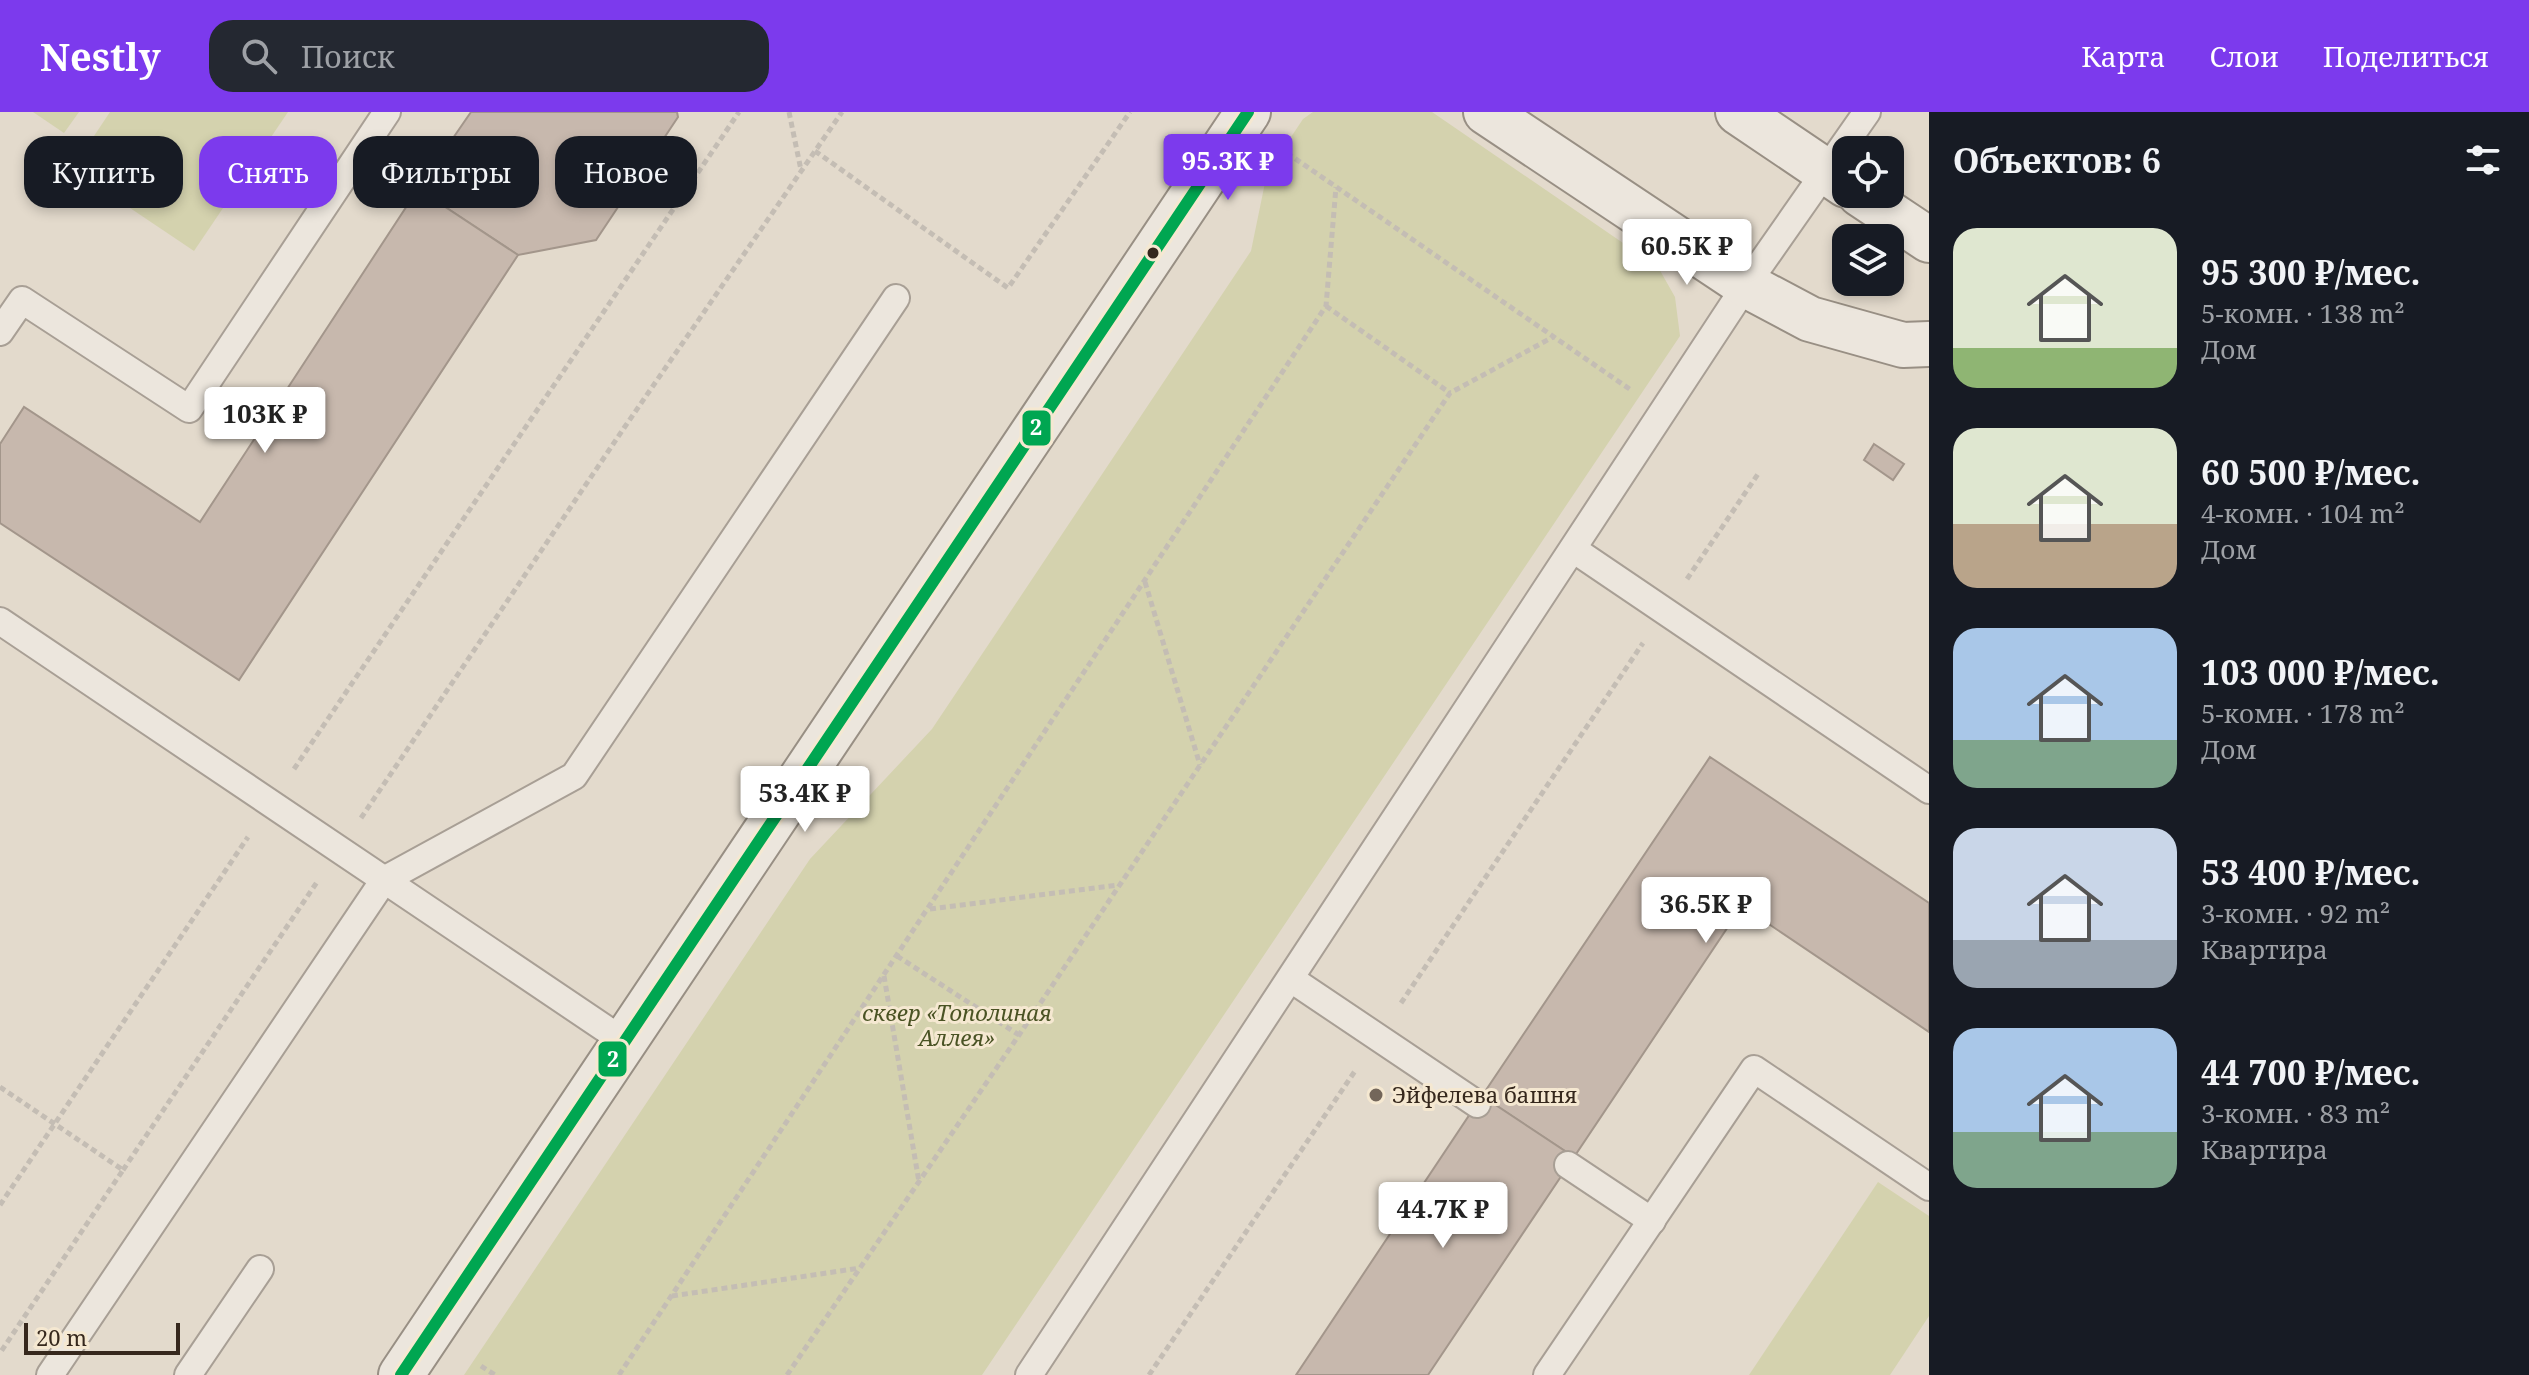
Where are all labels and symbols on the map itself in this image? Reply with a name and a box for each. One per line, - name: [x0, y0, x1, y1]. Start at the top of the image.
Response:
- pin: 95.3K ₽: [1154, 134, 1302, 202]
- pin: 60.5K ₽: [1613, 219, 1761, 287]
- unlabelled marker: [1145, 245, 1161, 261]
- pin: 103K ₽: [200, 387, 330, 455]
- line badge: 2: [1021, 409, 1052, 447]
- text: 2: [1030, 411, 1042, 441]
- pin: 53.4K ₽: [731, 766, 879, 834]
- pin: 36.5K ₽: [1632, 877, 1780, 945]
- park label: сквер «Тополиная Аллея»: [862, 997, 1052, 1052]
- line badge: 2: [597, 1040, 628, 1078]
- text: 2: [607, 1043, 619, 1073]
- place label: Эйфелева башня: [1392, 1079, 1577, 1109]
- marker: Эйфелева башня: [1367, 1086, 1385, 1104]
- pin: 44.7K ₽: [1369, 1182, 1517, 1250]
- scale bar: [24, 1319, 180, 1355]

